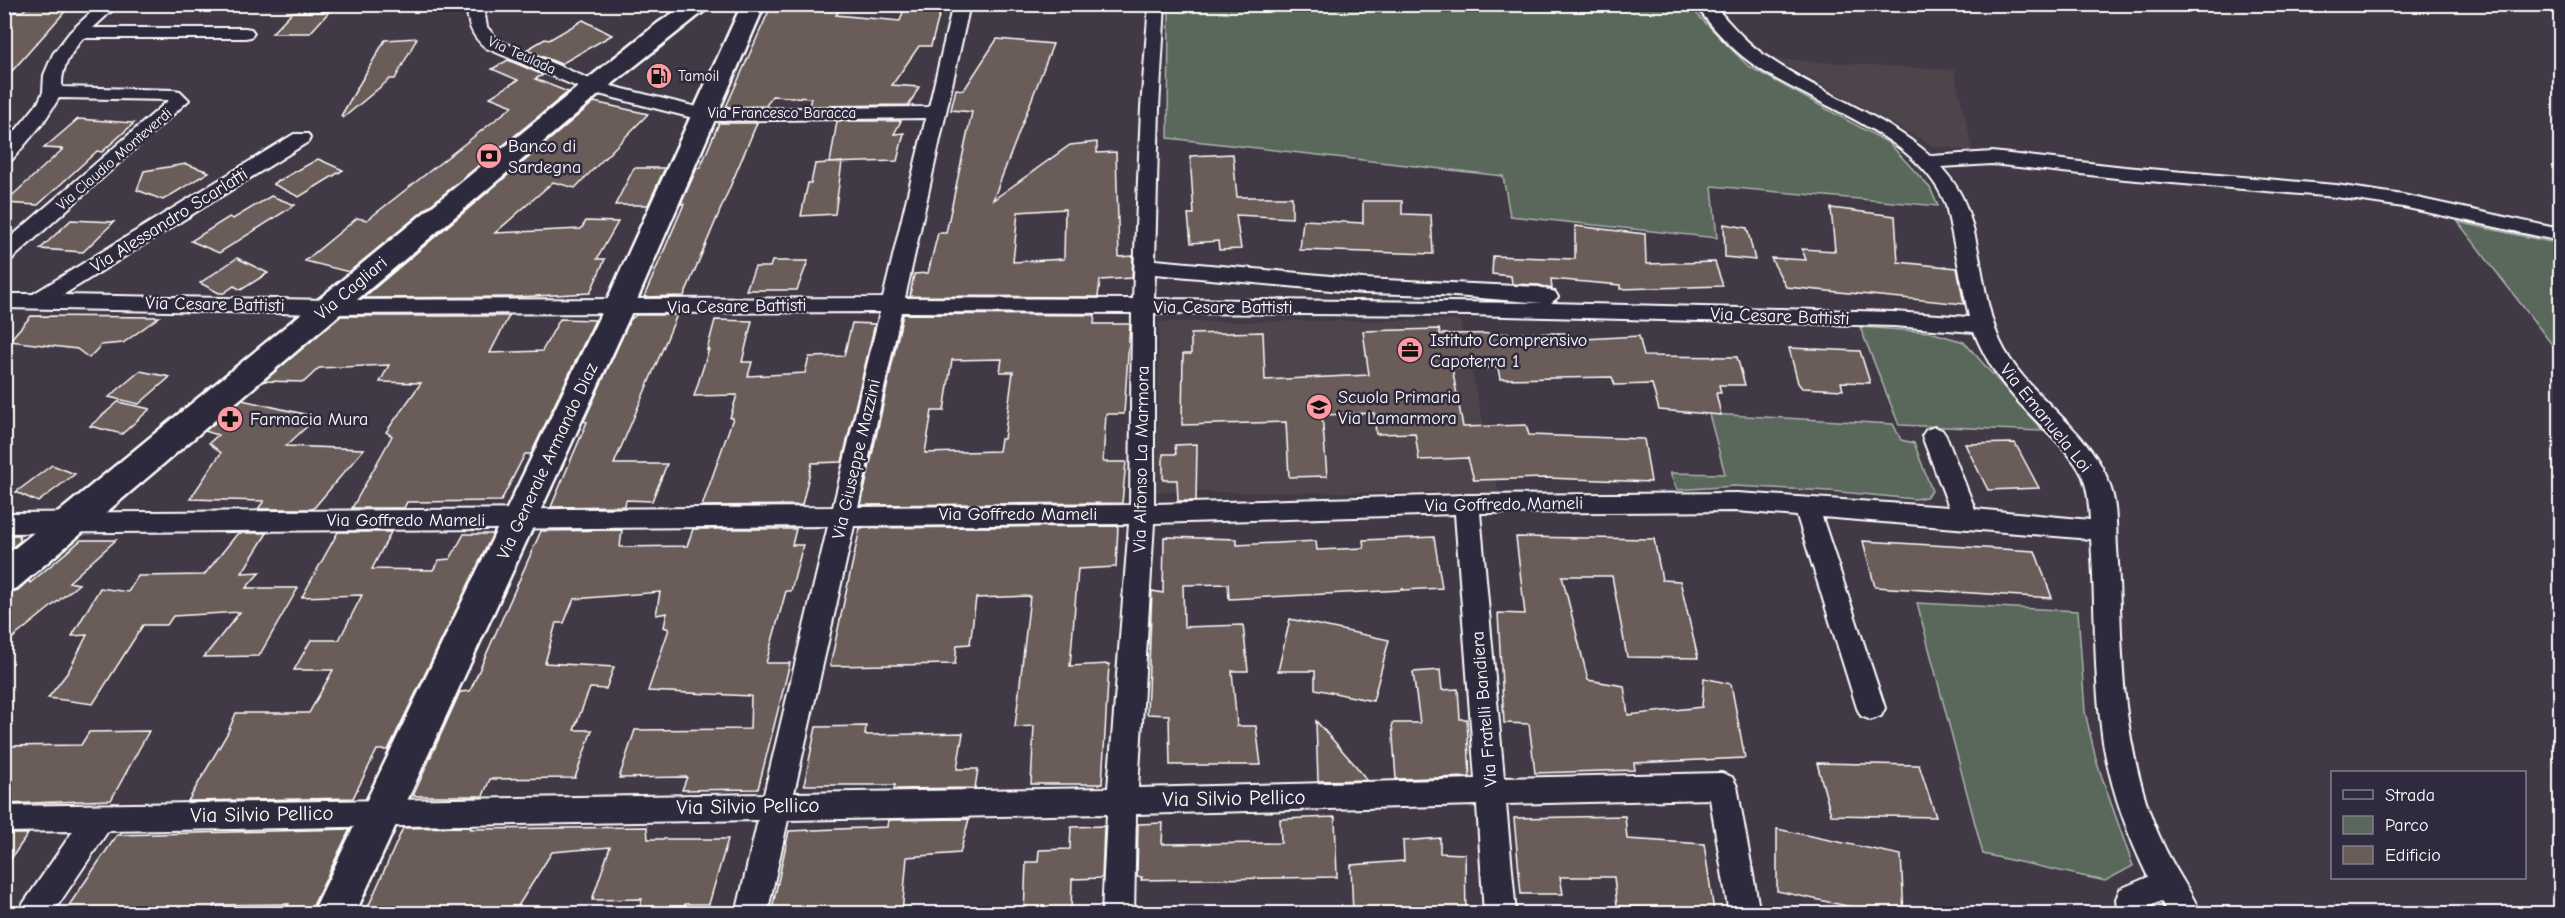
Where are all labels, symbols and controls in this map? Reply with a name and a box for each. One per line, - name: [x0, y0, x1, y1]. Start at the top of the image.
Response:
- street label: Via Teulada: [485, 32, 559, 78]
- fuel station icon: Tamoil: [644, 61, 674, 91]
- place label: Tamoil: [678, 67, 719, 85]
- street label: Via Claudio Monteverdi: [53, 104, 175, 214]
- street label: Via Francesco Baracca: [708, 104, 856, 122]
- place label: Banco di Sardegna: [508, 136, 581, 178]
- bank icon: Banco di Sardegna: [474, 141, 504, 171]
- street label: Via Alessandro Scarlatti: [87, 164, 252, 277]
- street label: Via Cagliari: [311, 252, 392, 325]
- street label: Via Cesare Battisti: [145, 293, 285, 316]
- street label: Via Cesare Battisti: [667, 295, 807, 318]
- street label: Via Cesare Battisti: [1153, 297, 1293, 318]
- street label: Via Cesare Battisti: [1710, 304, 1850, 329]
- place label: Istituto Comprensivo Capoterra 1: [1430, 330, 1587, 372]
- office icon: Istituto Comprensivo Capoterra 1: [1395, 335, 1425, 365]
- street label: Via Generale Armando Diaz: [493, 360, 602, 563]
- street label: Via Emanuela Loi: [1995, 360, 2096, 477]
- street label: Via Alfonso La Marmora: [1129, 366, 1154, 552]
- street label: Via Giuseppe Mazzini: [828, 377, 885, 541]
- place label: Scuola Primaria Via Lamarmora: [1338, 387, 1461, 429]
- school or university icon: Scuola Primaria Via Lamarmora: [1304, 392, 1334, 422]
- pharmacy icon: Farmacia Mura: [215, 404, 245, 434]
- place label: Farmacia Mura: [250, 409, 368, 430]
- street label: Via Goffredo Mameli: [1425, 493, 1583, 516]
- street label: Via Goffredo Mameli: [939, 504, 1097, 525]
- street label: Via Goffredo Mameli: [327, 510, 485, 531]
- street label: Via Fratelli Bandiera: [1467, 630, 1502, 788]
- legend: [2331, 771, 2526, 879]
- street label: Via Silvio Pellico: [1162, 785, 1306, 811]
- text: Strada: [2385, 785, 2435, 806]
- street label: Via Silvio Pellico: [676, 793, 820, 819]
- street label: Via Silvio Pellico: [190, 801, 334, 827]
- text: Parco: [2385, 815, 2428, 836]
- text: Edificio: [2385, 845, 2441, 866]

